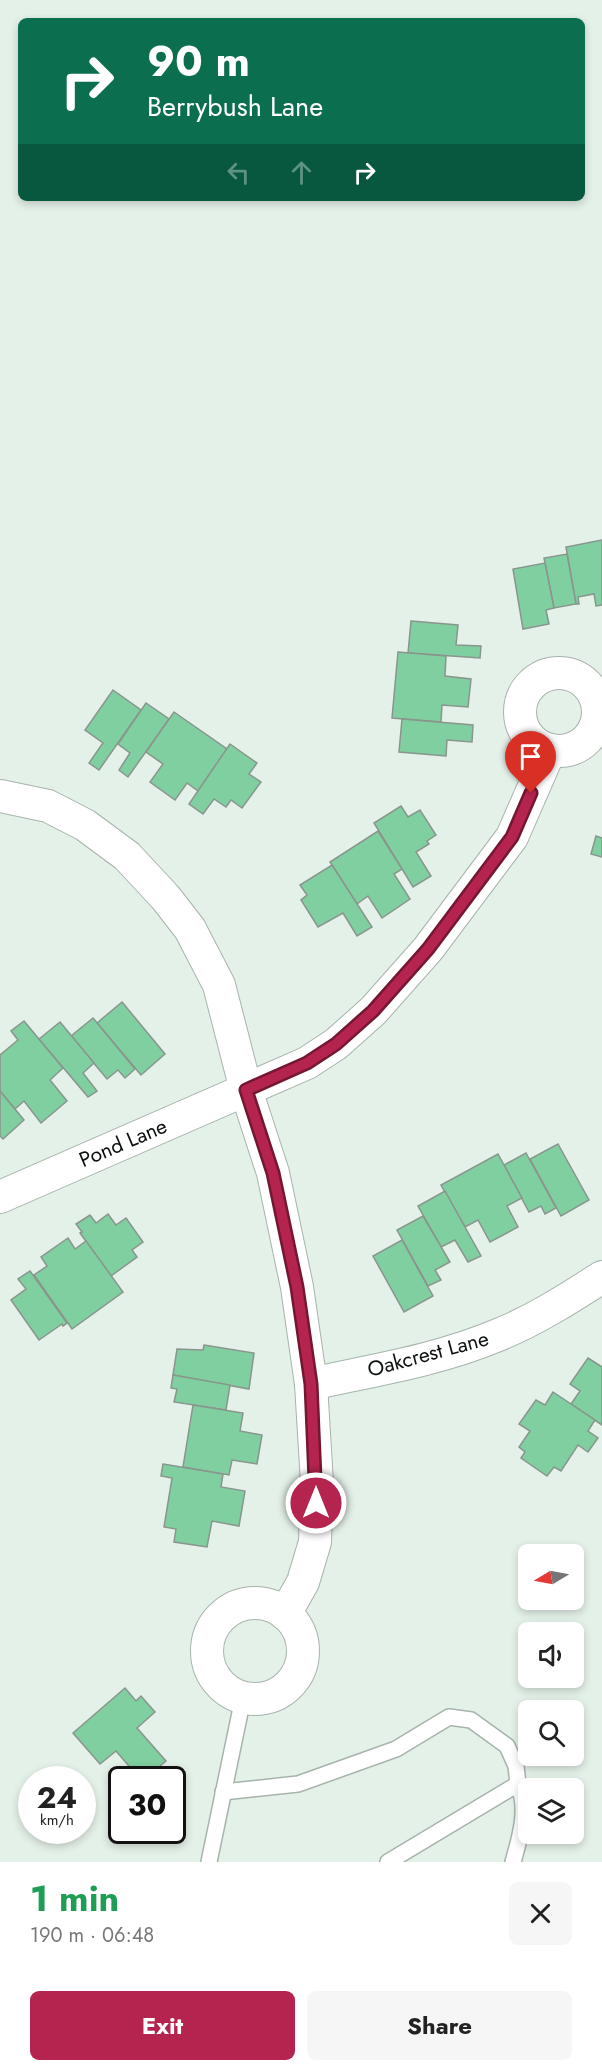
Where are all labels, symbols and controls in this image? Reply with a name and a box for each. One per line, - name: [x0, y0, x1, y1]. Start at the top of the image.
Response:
- text: 90 m: [147, 31, 250, 92]
- icon: right: [48, 42, 126, 120]
- text: Berrybush Lane: [147, 87, 323, 126]
- icon: left: [222, 156, 255, 189]
- icon: ahead: [285, 156, 318, 189]
- icon: right: [348, 156, 381, 189]
- pin: [505, 731, 556, 793]
- icon: arrive: [514, 740, 547, 773]
- street label: Pond Lane: [74, 1111, 172, 1175]
- street label: Oakcrest Lane: [364, 1323, 492, 1385]
- position arrow: [284, 1471, 348, 1535]
- north arrow: [518, 1544, 584, 1610]
- map controls: [518, 1544, 584, 1844]
- button: sound: [518, 1622, 584, 1688]
- button: search: [518, 1700, 584, 1766]
- speed limit sign: 30: [108, 1766, 186, 1844]
- text: 24: [37, 1776, 77, 1819]
- button: layers: [518, 1778, 584, 1844]
- text: km/h: [40, 1809, 74, 1831]
- text: 1 min: [30, 1872, 119, 1924]
- button: close: [509, 1882, 572, 1945]
- text: 190 m · 06:48: [30, 1921, 154, 1950]
- button: Exit: [30, 1991, 295, 2060]
- button: Share: [307, 1991, 572, 2060]

